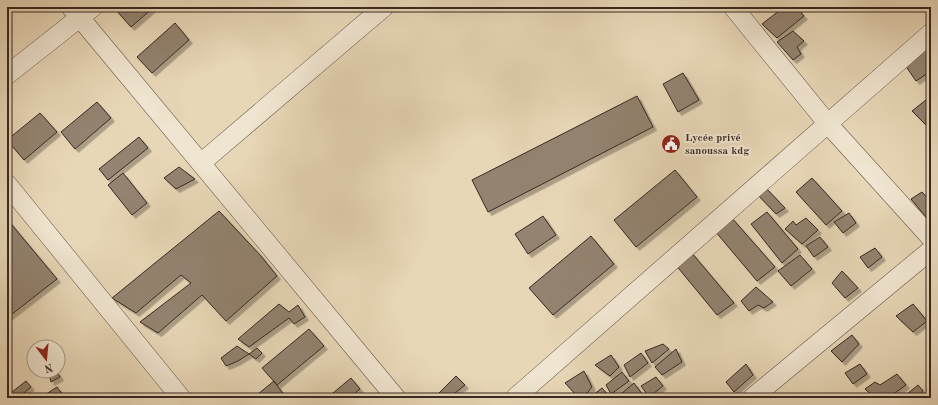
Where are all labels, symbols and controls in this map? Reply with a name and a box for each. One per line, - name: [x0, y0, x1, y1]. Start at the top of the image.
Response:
- public building icon: Lycée privé sanoussa kdg: [660, 133, 682, 155]
- place label: Lycée privé sanoussa kdg: [685, 133, 749, 157]
- north arrow: [26, 339, 66, 379]
- text: N: [42, 361, 54, 374]

